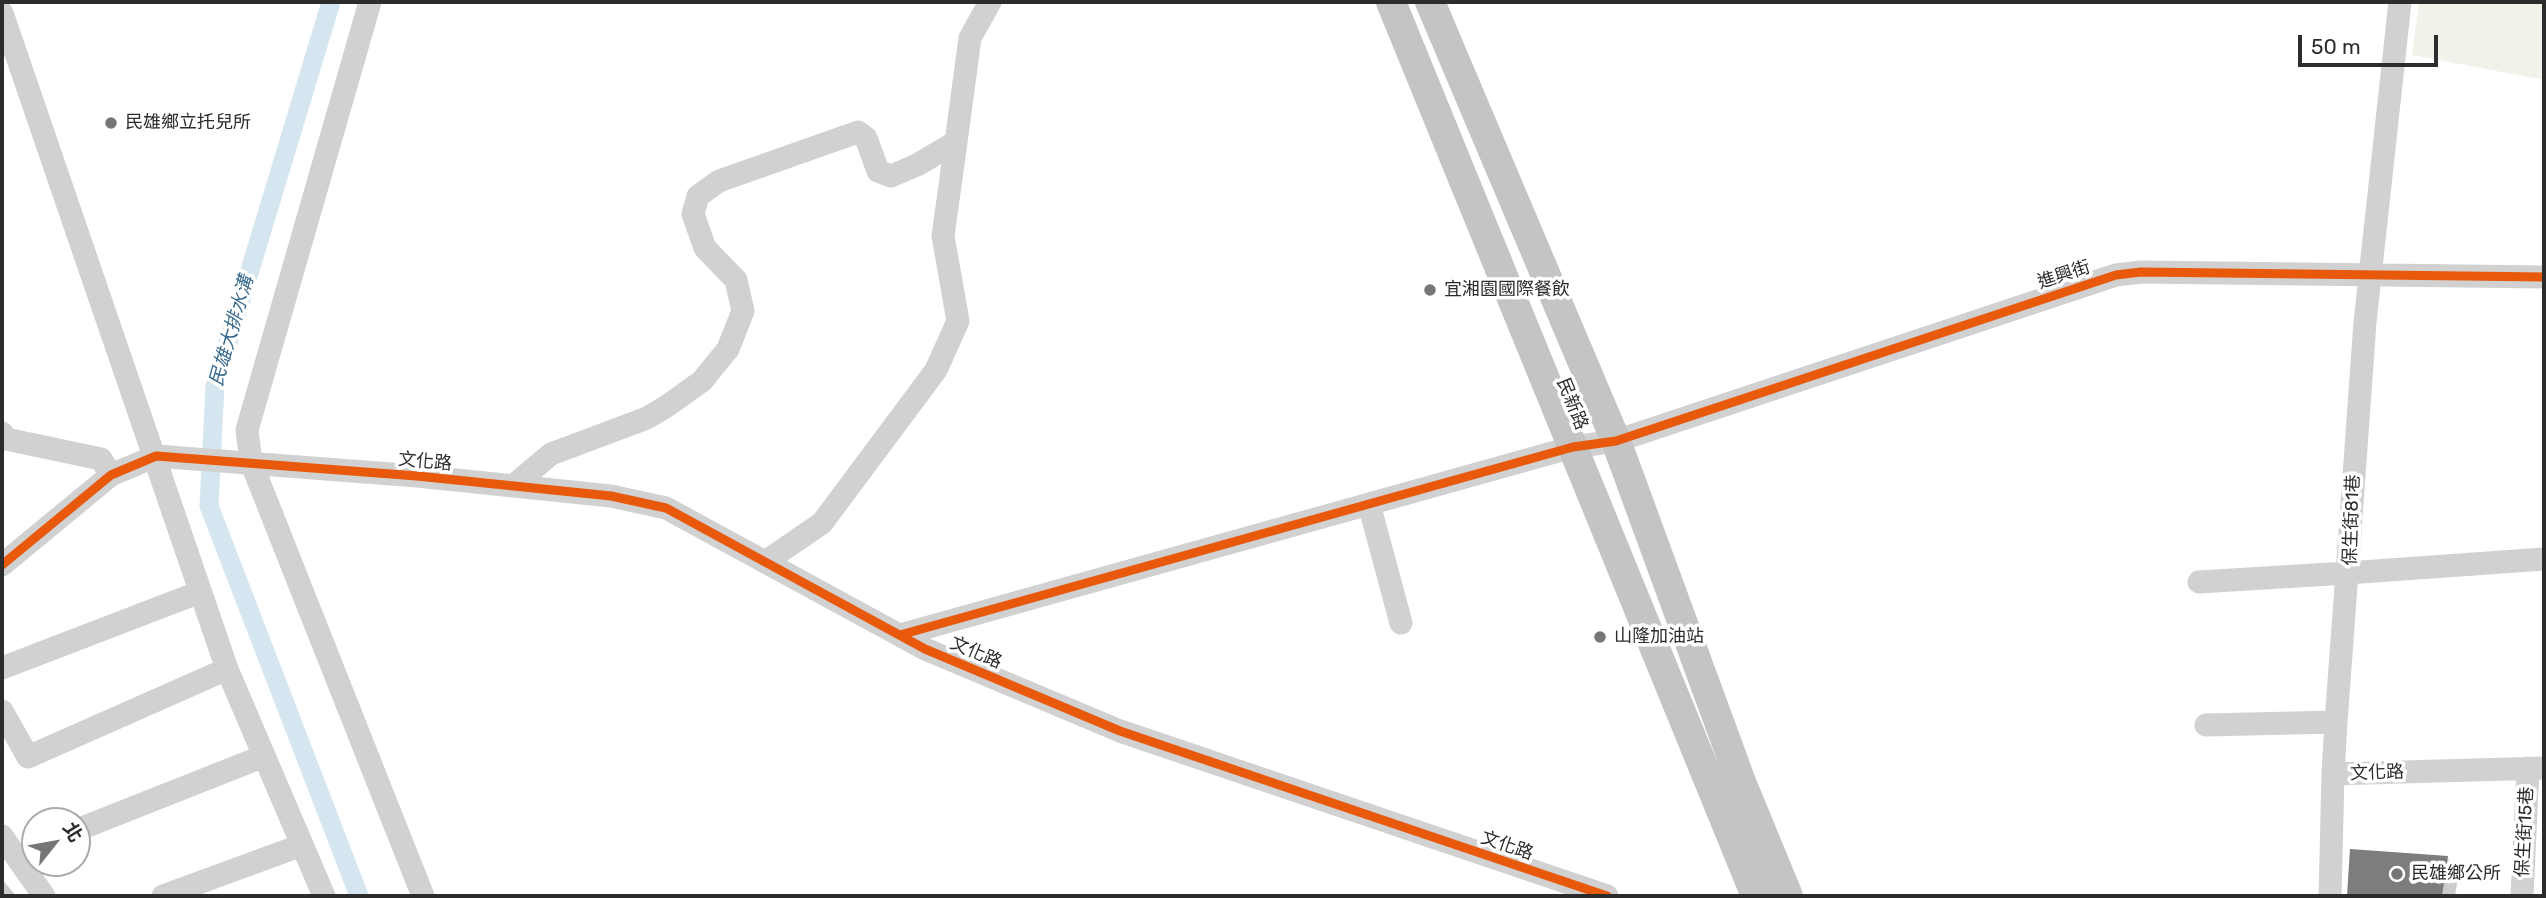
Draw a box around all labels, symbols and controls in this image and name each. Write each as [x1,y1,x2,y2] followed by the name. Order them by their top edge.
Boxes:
[2301,21,2441,65] scale bar
[2311,34,2361,59] text: 50 m
[125,112,251,134] place label: 民雄鄉立托兒所
[103,115,119,131] marker: 民雄鄉立托兒所
[2035,256,2093,294] street label: 進興街
[205,273,259,389] water label: 民雄大排水溝
[1444,279,1570,301] place label: 宜湘園國際餐飲
[1422,282,1438,298] marker: 宜湘園國際餐飲
[1552,375,1592,433] street label: 民新路
[397,449,453,475] street label: 文化路
[2340,474,2364,566] street label: 保生街81巷
[1614,626,1704,648] place label: 山隆加油站
[1592,629,1608,645] marker: 山隆加油站
[947,633,1005,673] street label: 文化路
[2350,761,2404,785] street label: 文化路
[2512,786,2538,878] street label: 保生街15巷
[21,807,91,877] north arrow
[58,818,87,846] text: 北
[1478,827,1536,865] street label: 文化路
[2411,863,2501,885] place label: 民雄鄉公所
[2389,866,2405,882] marker: 民雄鄉公所

